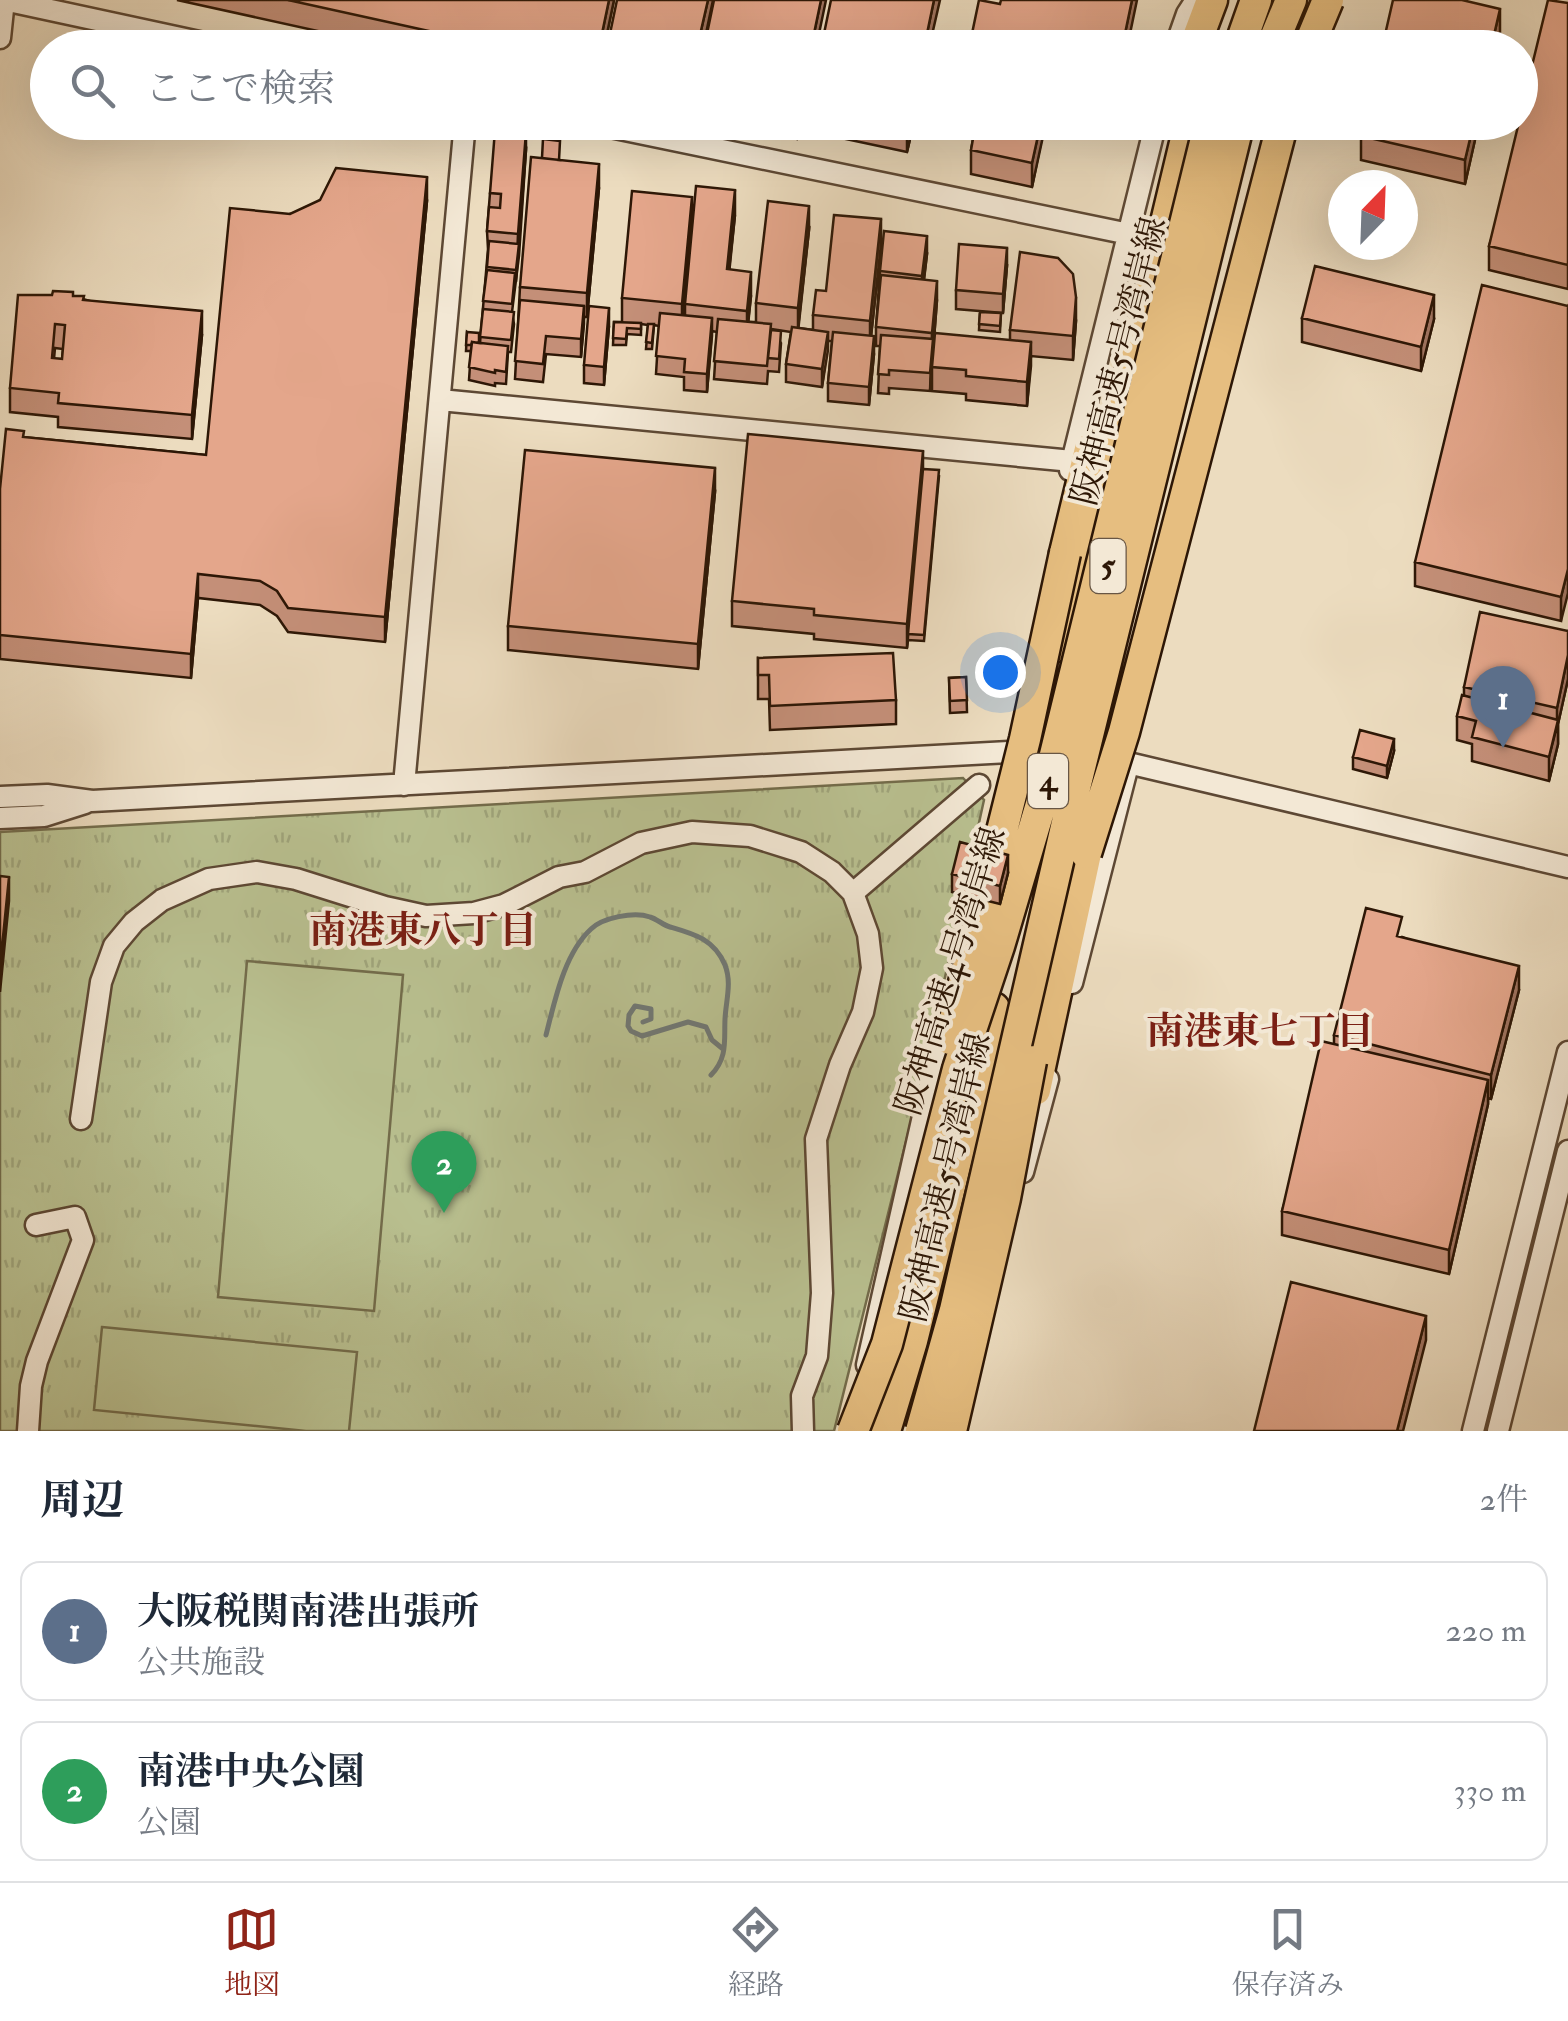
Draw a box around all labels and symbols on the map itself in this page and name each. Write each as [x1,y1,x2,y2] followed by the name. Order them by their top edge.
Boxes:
[1328,170,1418,260] north arrow
[1062,212,1176,510] street label: 阪神高速5号湾岸線
[1090,539,1126,593] road number: 5
[975,647,1026,698] your location
[1470,666,1536,748] pin: 1
[1028,754,1068,808] road number: 4
[886,822,1016,1120] street label: 阪神高速4号湾岸線
[309,907,537,955] district label: 南港東八丁目
[1146,1008,1374,1056] district label: 南港東七丁目
[891,1028,1001,1326] street label: 阪神高速5号湾岸線
[412,1130,476,1213] pin: 2

